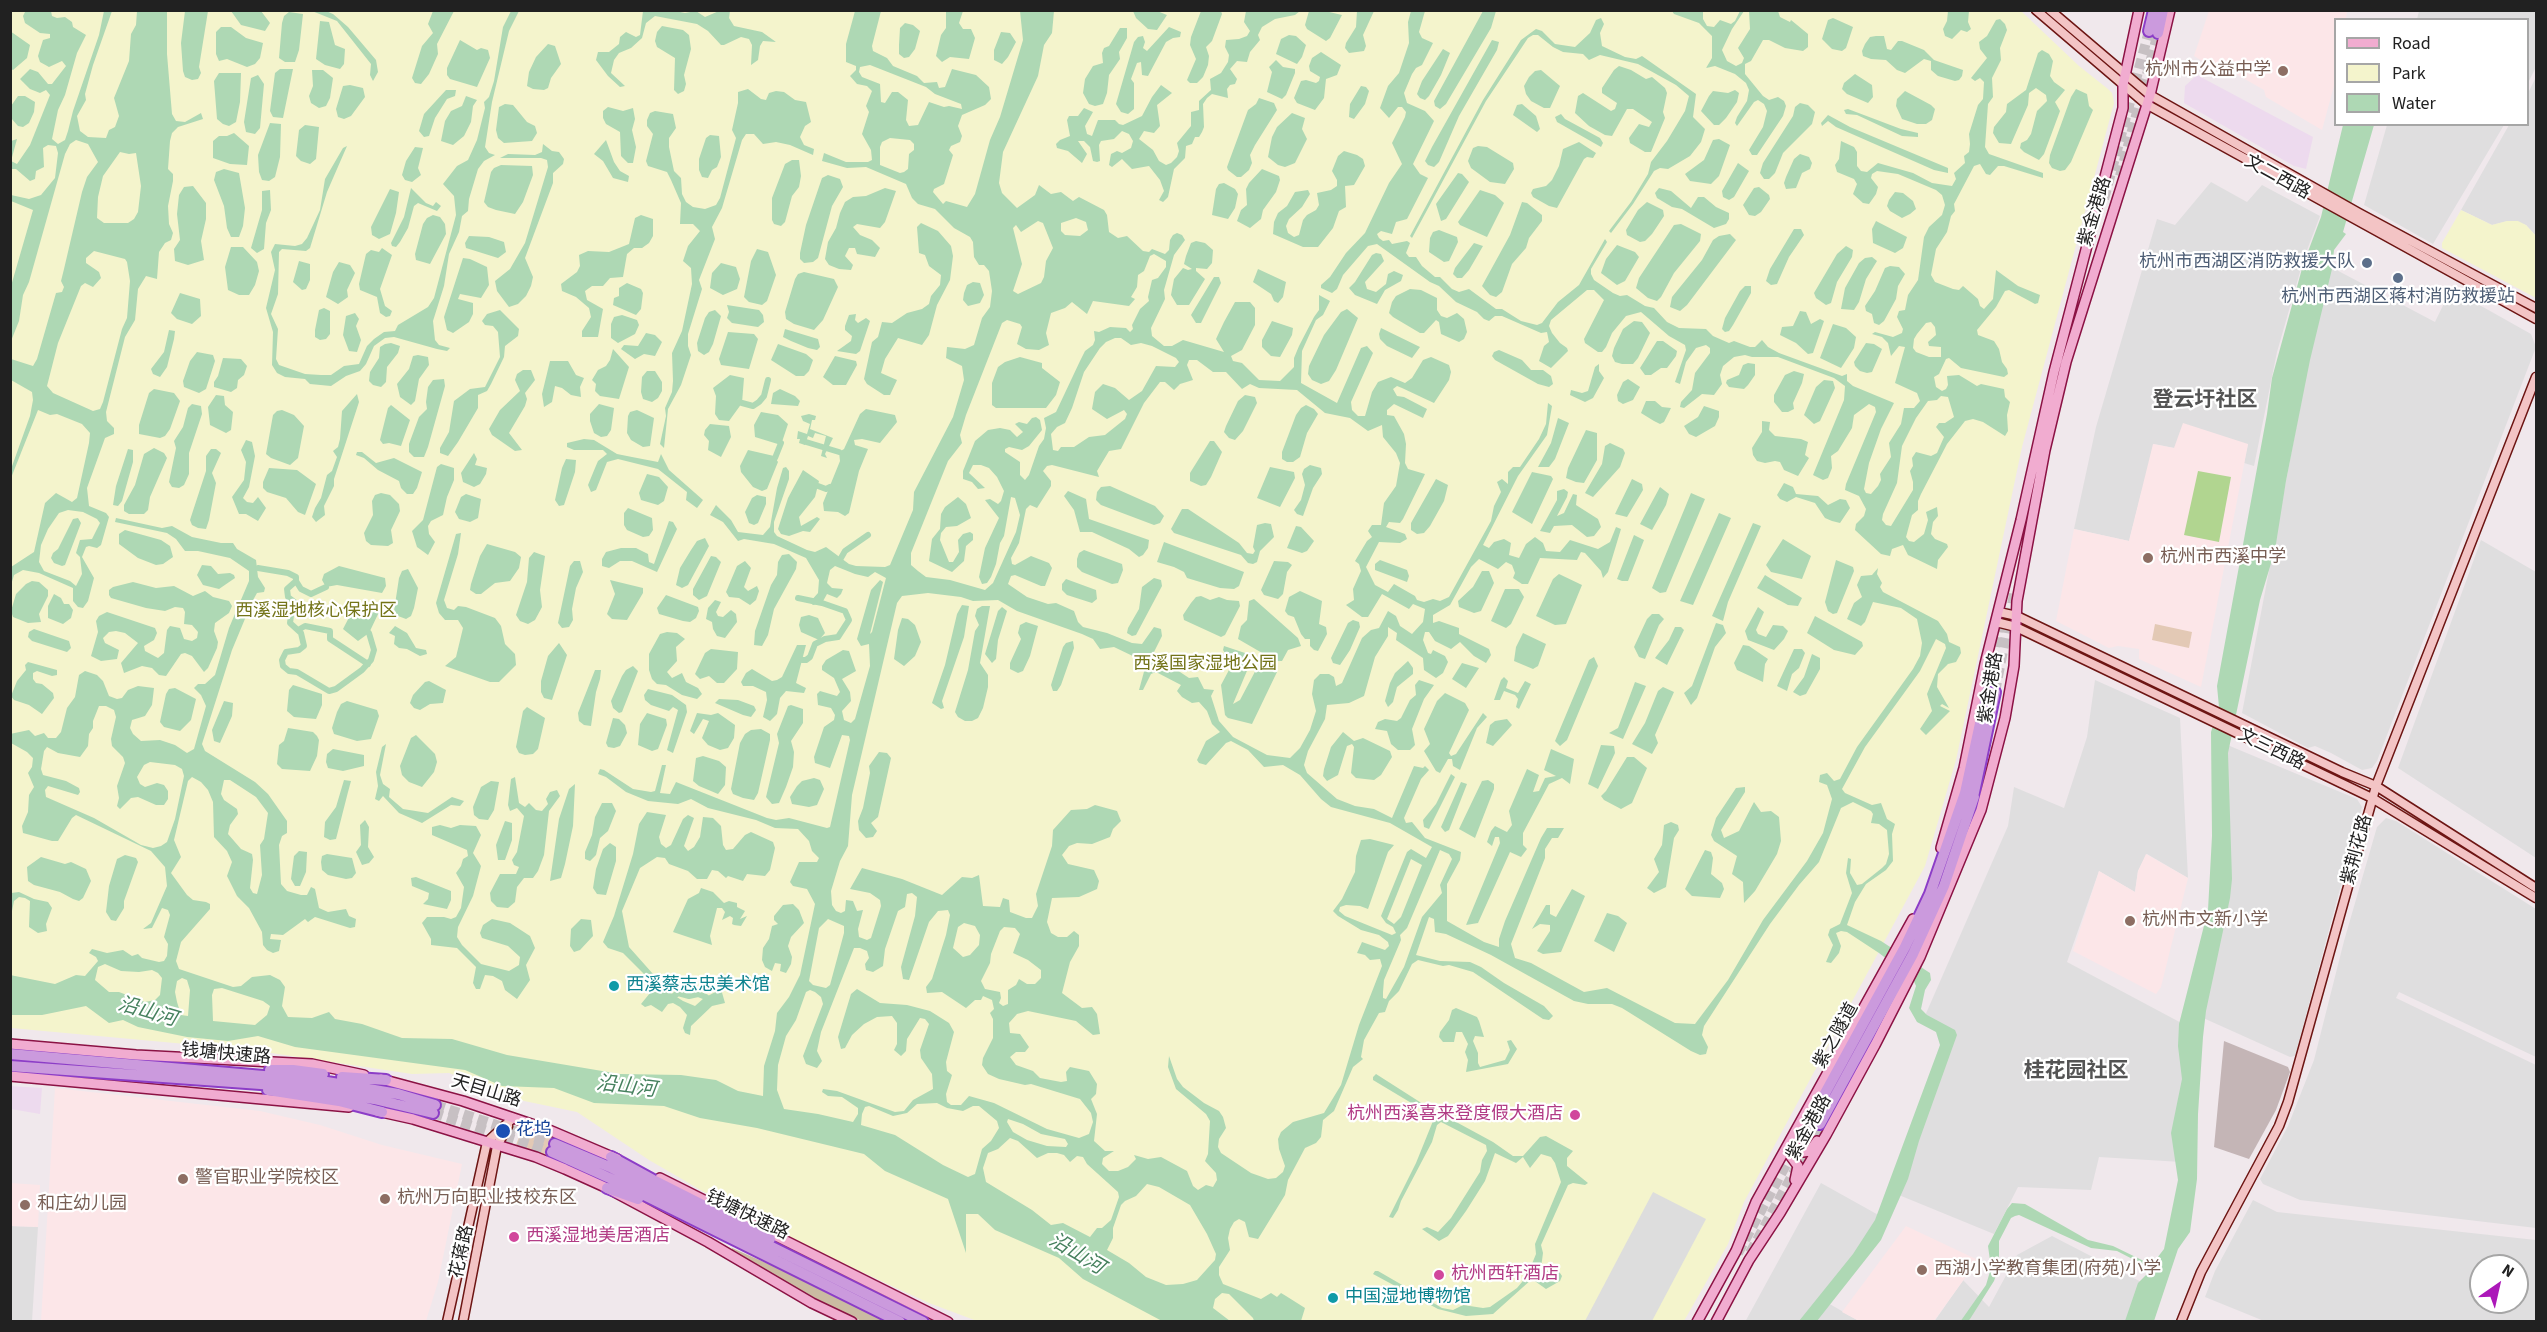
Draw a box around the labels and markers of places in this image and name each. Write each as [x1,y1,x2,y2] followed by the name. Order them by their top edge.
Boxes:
[2145,60,2271,82] place label: 杭州市公益中学
[2276,64,2290,78] marker: 杭州市公益中学
[2139,252,2355,274] place label: 杭州市西湖区消防救援大队
[2360,256,2374,270] marker: 杭州市西湖区消防救援大队
[2391,271,2405,285] marker: 杭州市西湖区蒋村消防救援站
[2281,287,2515,309] place label: 杭州市西湖区蒋村消防救援站
[2160,547,2286,569] place label: 杭州市西溪中学
[2141,551,2155,565] marker: 杭州市西溪中学
[2142,910,2268,932] place label: 杭州市文新小学
[2123,914,2137,928] marker: 杭州市文新小学
[626,975,770,997] place label: 西溪蔡志忠美术馆
[607,979,621,993] marker: 西溪蔡志忠美术馆
[1347,1104,1563,1126] place label: 杭州西溪喜来登度假大酒店
[1568,1108,1582,1122] marker: 杭州西溪喜来登度假大酒店
[516,1120,552,1142] place label: 花坞
[494,1122,512,1140] marker: 花坞
[195,1168,339,1190] place label: 警官职业学院校区
[176,1172,190,1186] marker: 警官职业学院校区
[397,1188,577,1210] place label: 杭州万向职业技校东区
[378,1192,392,1206] marker: 杭州万向职业技校东区
[37,1194,127,1216] place label: 和庄幼儿园
[18,1198,32,1212] marker: 和庄幼儿园
[526,1226,670,1248] place label: 西溪湿地美居酒店
[507,1230,521,1244] marker: 西溪湿地美居酒店
[1934,1259,2161,1281] place label: 西湖小学教育集团(府苑)小学
[1915,1263,1929,1277] marker: 西湖小学教育集团(府苑)小学
[1451,1264,1559,1286] place label: 杭州西轩酒店
[1432,1268,1446,1282] marker: 杭州西轩酒店
[1345,1287,1471,1309] place label: 中国湿地博物馆
[1326,1291,1340,1305] marker: 中国湿地博物馆

